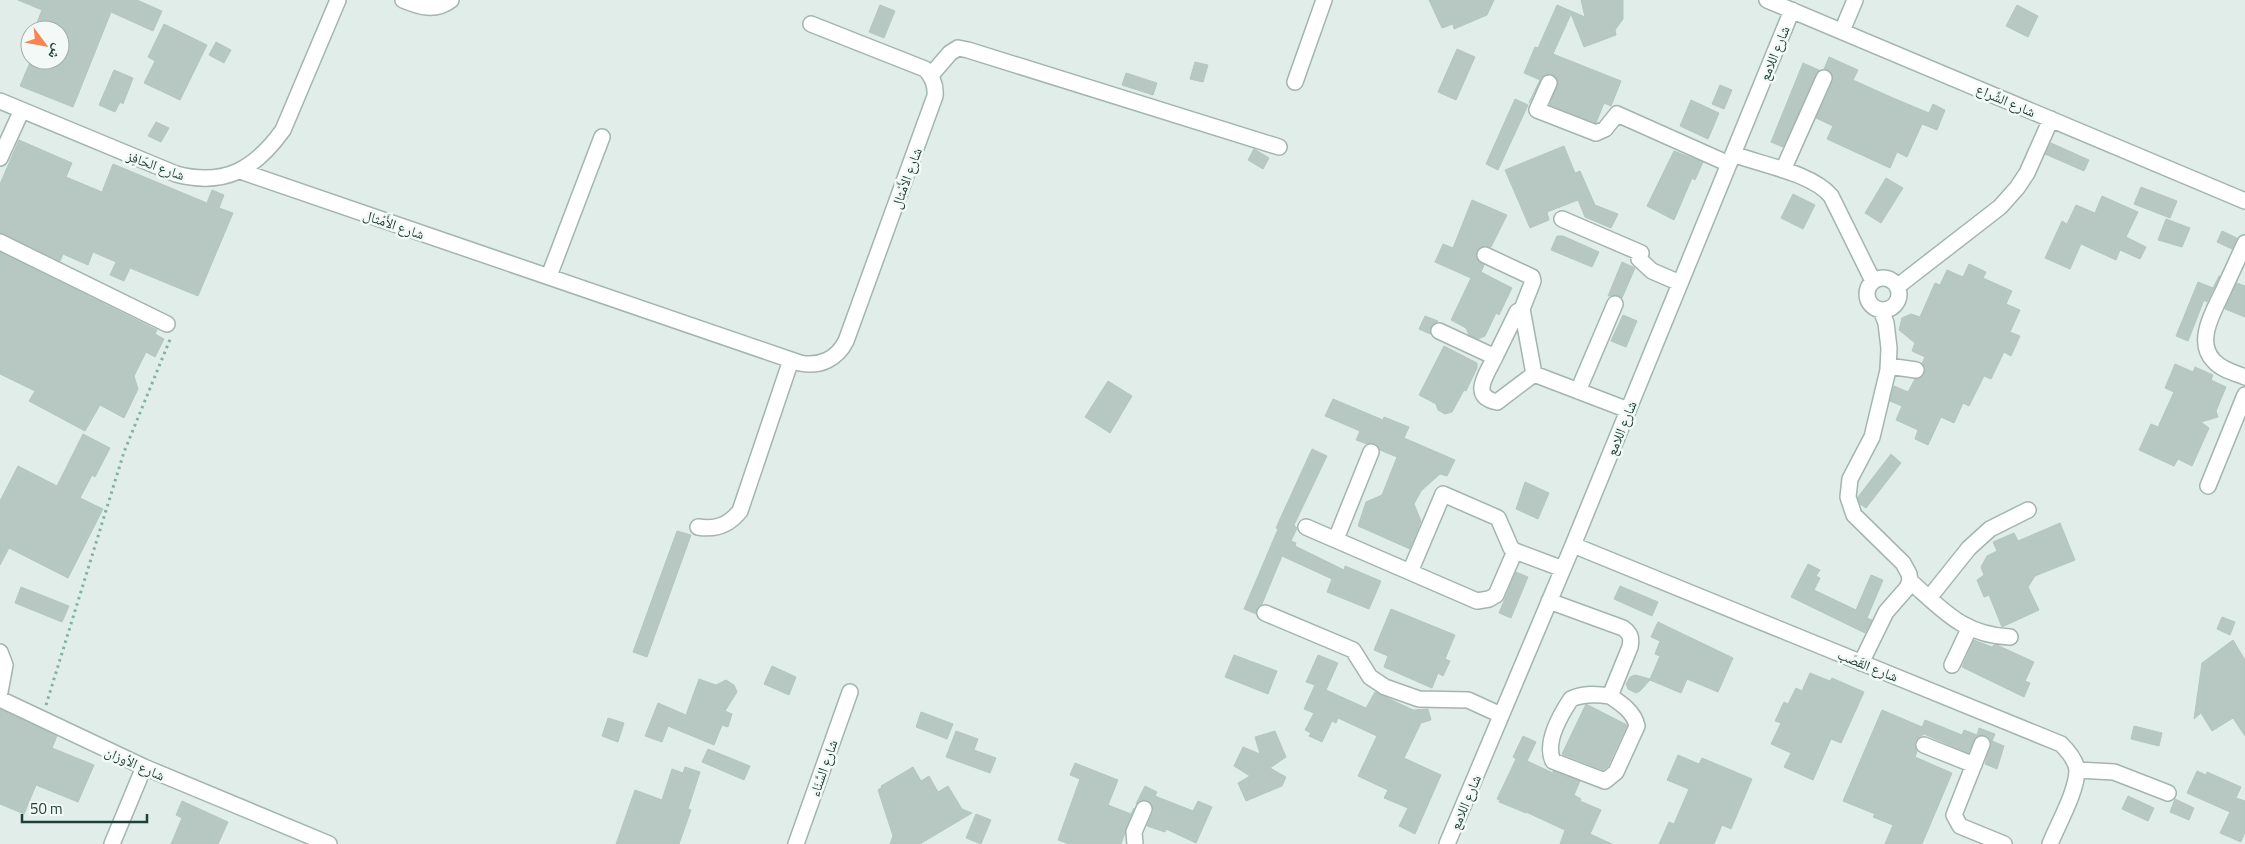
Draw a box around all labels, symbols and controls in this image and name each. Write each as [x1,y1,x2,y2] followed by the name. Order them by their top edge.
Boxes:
[20,20,70,70] north arrow
[1753,22,1795,84] street label: شارع اللامع
[44,40,69,64] text: ش
[1973,78,2039,122] street label: شارع الشِّراع
[123,144,188,185] street label: شارع الحَافِز
[885,145,927,211] street label: شارع الأَمْثال
[361,204,427,244] street label: شارع الأَمْثال
[1600,397,1642,459] street label: شارع اللامع
[1835,643,1901,687] street label: شارع القَصَب
[803,737,843,799] street label: شارع السَّنَاء
[102,740,168,786] street label: شارع الأوزان
[1444,771,1486,833] street label: شارع اللامع
[22,792,148,824] scale bar
[30,797,63,820] text: 50 m

